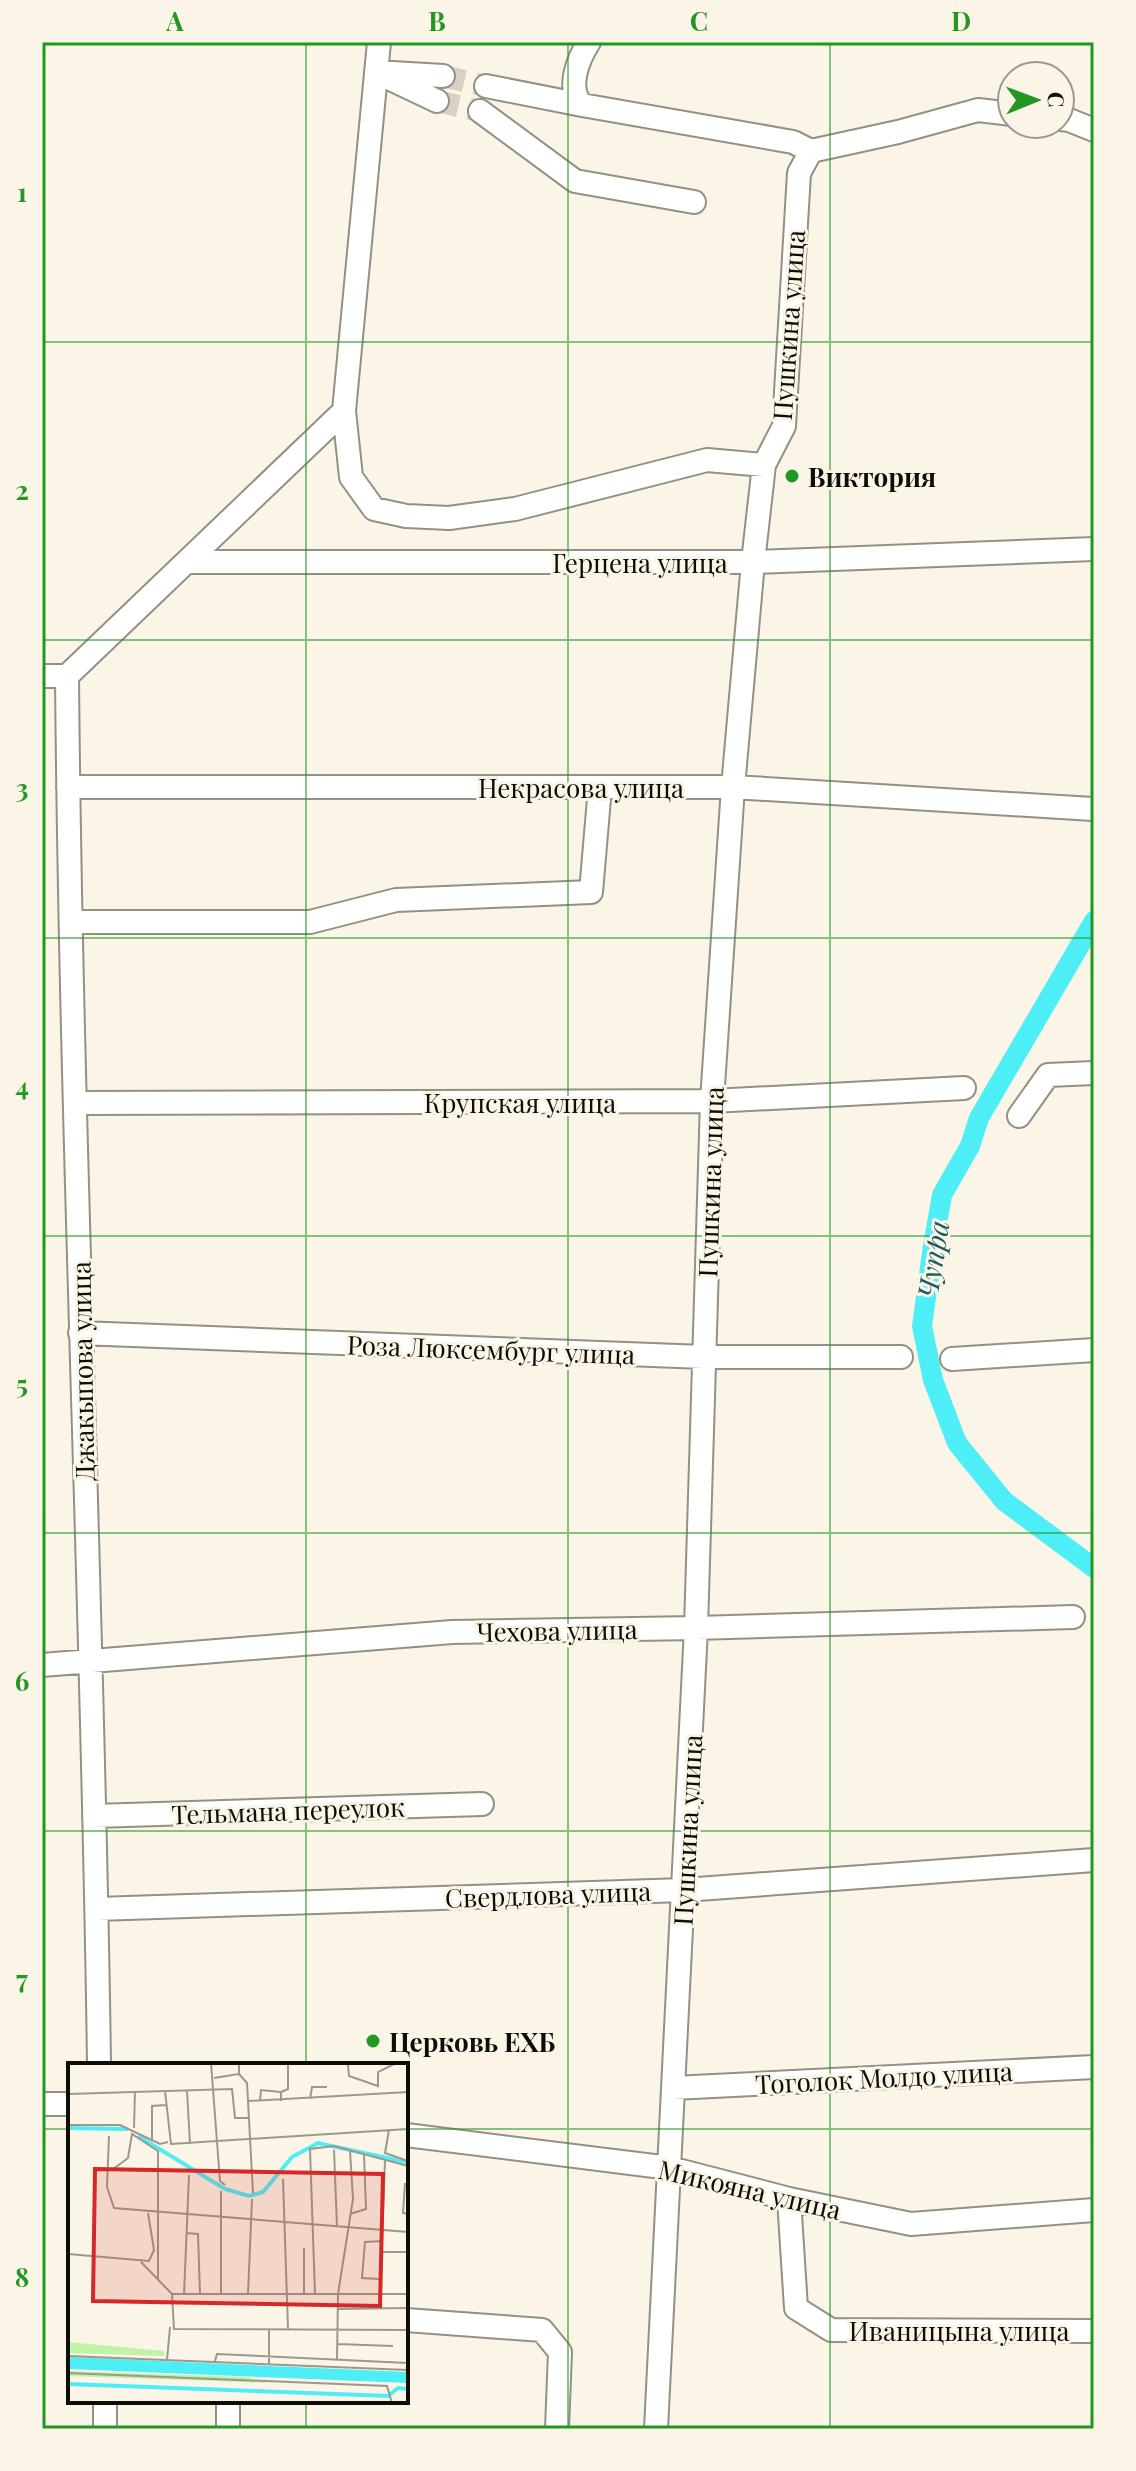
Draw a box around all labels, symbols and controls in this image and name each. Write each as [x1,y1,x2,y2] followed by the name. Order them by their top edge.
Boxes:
[165,3,184,38] text: A
[428,3,446,38] text: B
[690,3,708,38] text: C
[951,3,971,38] text: D
[996,60,1076,140] north arrow
[1042,92,1072,108] text: С
[17,174,27,209] text: 1
[764,228,812,422] street label: Пушкина улица
[808,459,936,494] place label: Виктория
[783,467,801,485] marker: Виктория
[15,472,29,507] text: 2
[552,545,728,580] street label: Герцена улица
[16,770,28,805] text: 3
[478,770,684,805] street label: Некрасова улица
[15,1068,29,1103] text: 4
[424,1085,616,1120] street label: Крупская улица
[689,1086,731,1278] street label: Пушкина улица
[908,1218,956,1300] water label: Чупра
[63,1261,101,1481] street label: Джакыпова улица
[346,1326,636,1372] street label: Роза Люксембург улица
[16,1366,28,1401] text: 5
[476,1611,638,1649] street label: Чехова улица
[15,1663,29,1698] text: 6
[665,1734,709,1926] street label: Пушкина улица
[171,1788,405,1832] street label: Тельмана переулок
[444,1873,652,1915] street label: Свердлова улица
[16,1961,28,1996] text: 7
[389,2024,556,2059] place label: Церковь ЕХБ
[364,2032,382,2050] marker: Церковь ЕХБ
[754,2053,1014,2101] street label: Тоголок Молдо улица
[68,2063,408,2403] inset map
[655,2151,845,2227] street label: Микояна улица
[15,2259,29,2294] text: 8
[849,2313,1069,2348] street label: Иваницына улица

